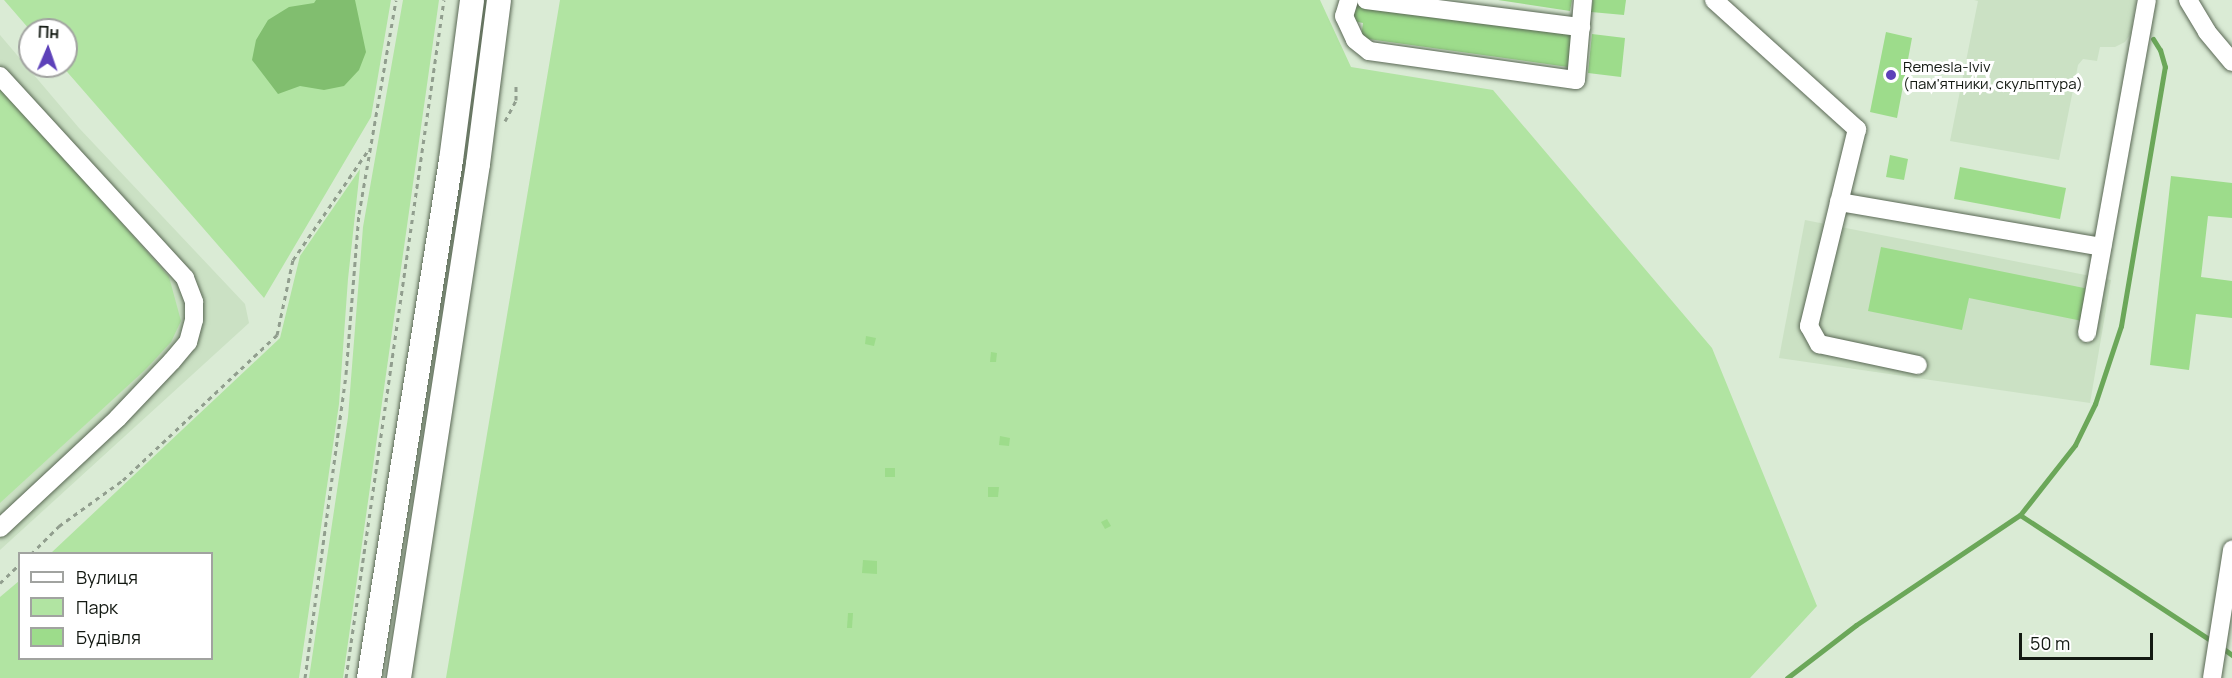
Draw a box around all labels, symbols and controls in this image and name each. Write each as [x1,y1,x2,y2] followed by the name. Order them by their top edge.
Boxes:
[18,18,78,78] north arrow
[37,21,60,43] text: Пн
[1903,57,2083,92] place label: Remesla-lviv (пам'ятники, скульптура)
[1884,68,1898,82] marker: Remesla-lviv (пам'ятники, скульптура)
[18,552,213,660] legend
[76,565,138,589] text: Вулиця
[76,595,118,619] text: Парк
[2022,621,2156,659] scale bar
[76,625,141,649] text: Будівля
[2030,631,2070,655] text: 50 m

